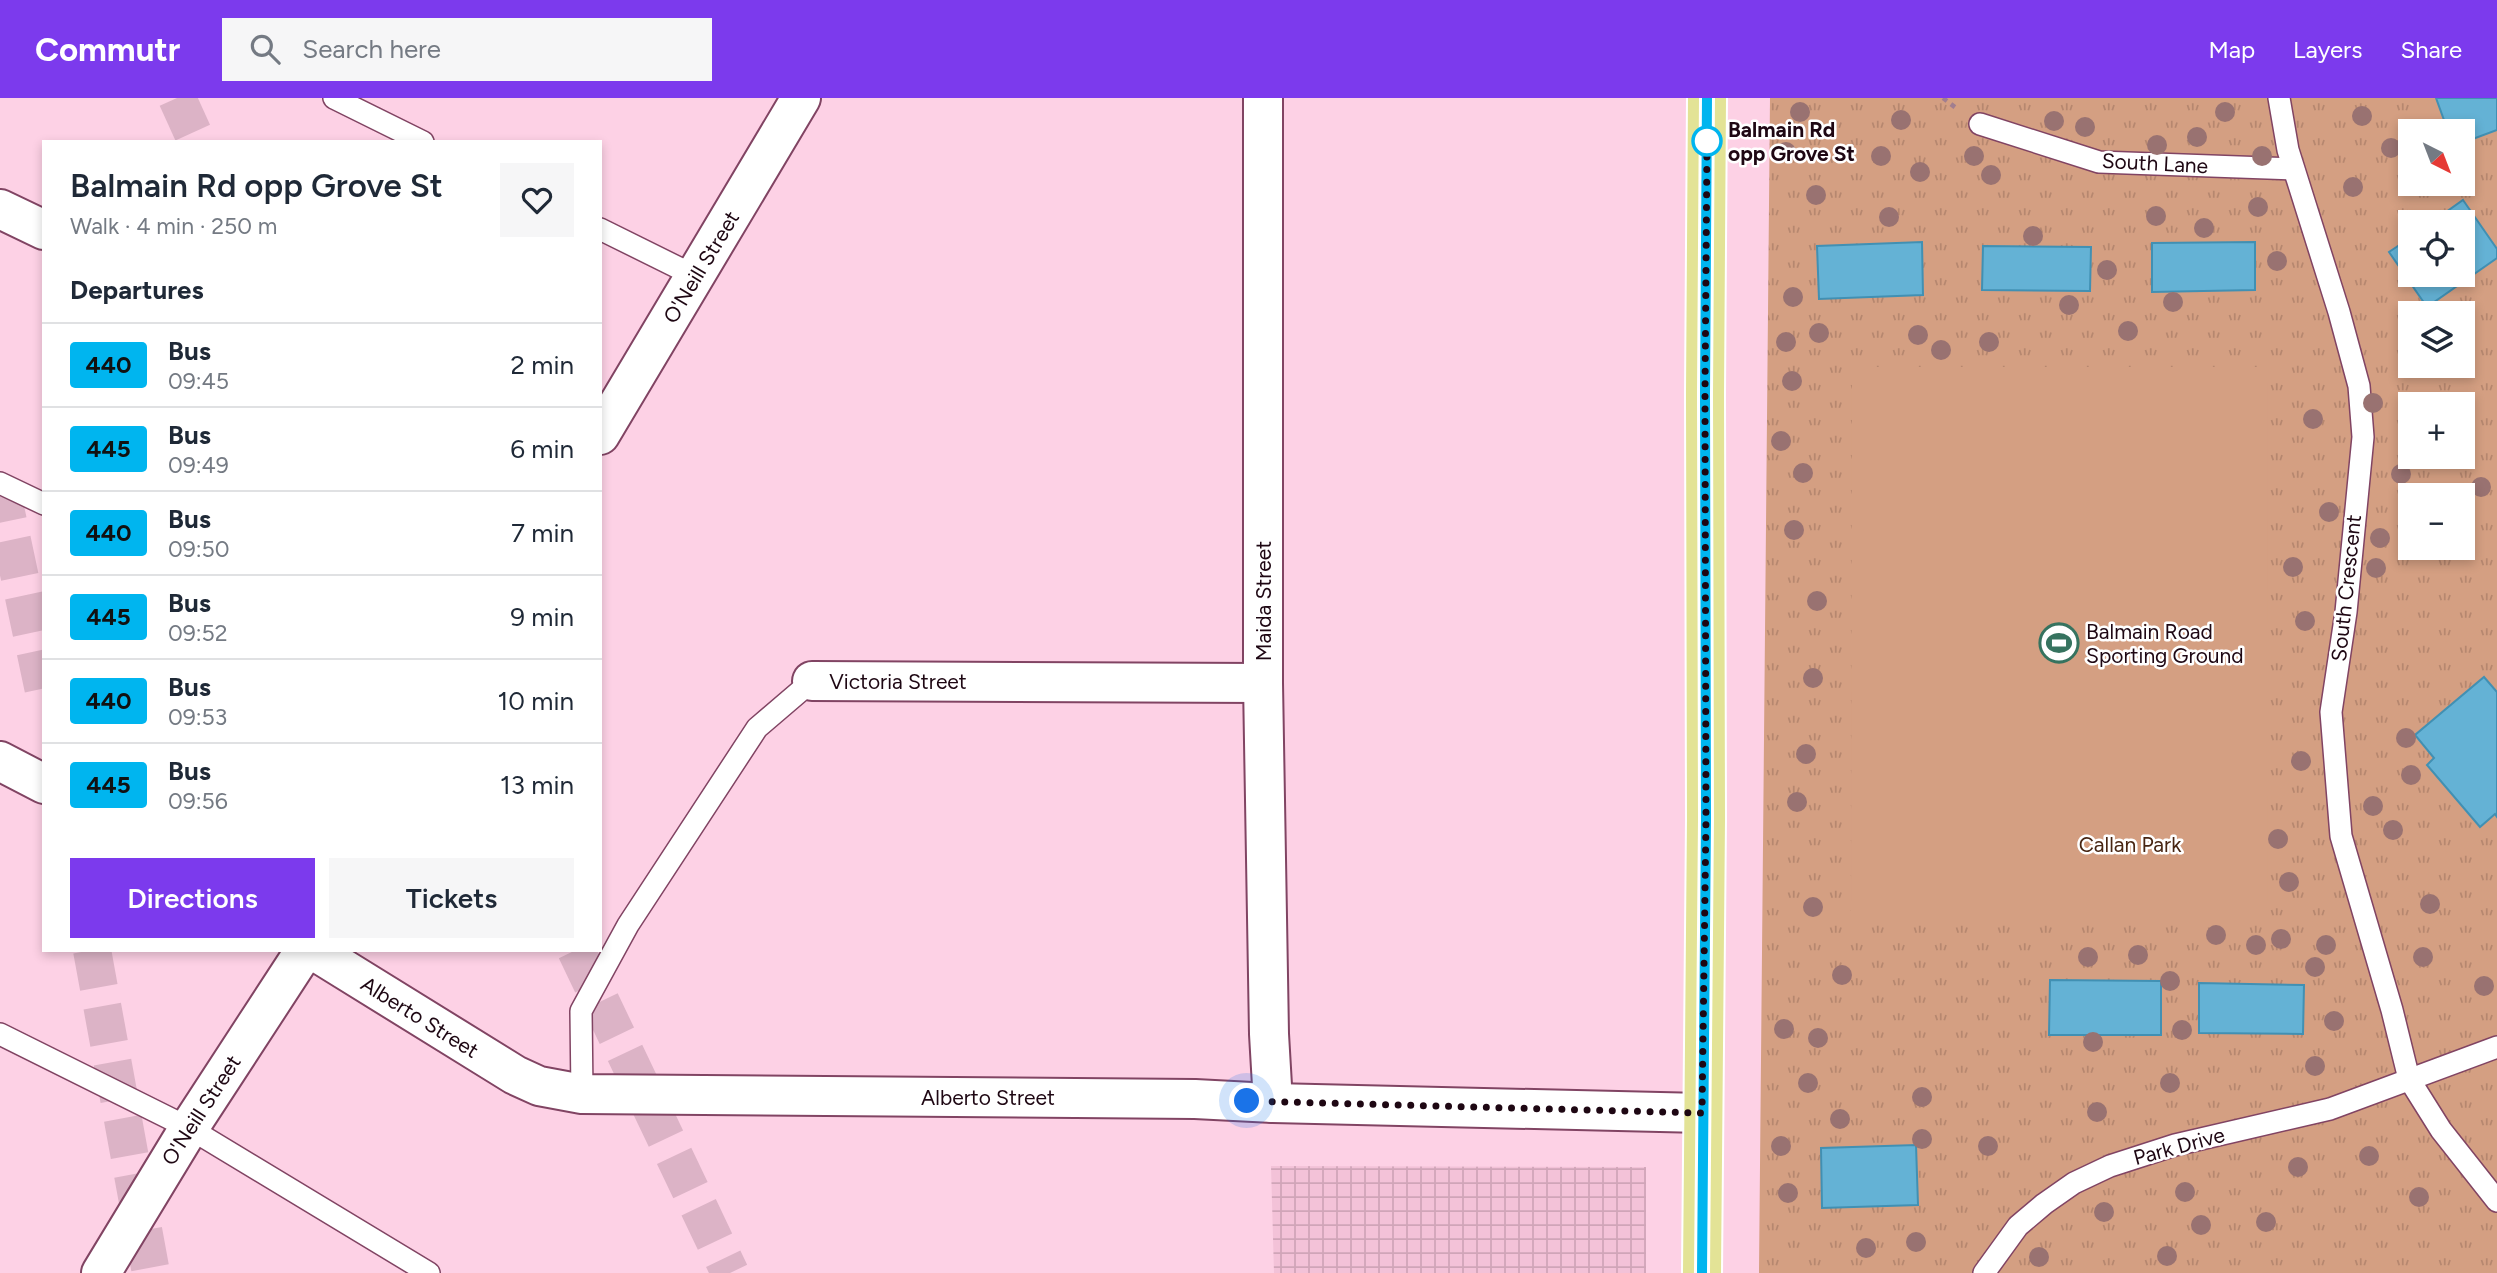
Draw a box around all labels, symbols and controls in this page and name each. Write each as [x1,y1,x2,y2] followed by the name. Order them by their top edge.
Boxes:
[222,18,712,81] search box
[35,30,180,69] text: Commutr
[246,30,284,68] icon: search
[302,33,441,65] text: Search here
[2208,35,2255,64] text: Map
[2293,35,2362,64] text: Layers
[2400,35,2462,64] text: Share
[1728,117,1855,166] place label: Balmain Rd opp Grove St
[2398,119,2474,196] north arrow
[2398,119,2475,560] map controls
[1692,126,1722,156] marker: Balmain Rd opp Grove St
[2101,148,2209,178] street label: South Lane
[500,163,574,237] button: heart
[70,166,443,205] text: Balmain Rd opp Grove St
[658,206,744,328] street label: O'Neill Street
[2398,210,2475,287] button: locate
[70,212,277,240] text: Walk · 4 min · 250 m
[70,274,204,306] text: Departures
[2398,301,2475,378] button: layers
[168,335,211,367] text: Bus
[510,349,574,381] text: 2 min
[86,350,131,379] text: 440
[168,367,229,395] text: 09:45
[2398,392,2475,469] button: +
[168,419,211,451] text: Bus
[510,433,574,465] text: 6 min
[86,434,131,463] text: 445
[168,451,229,479] text: 09:49
[2398,483,2475,560] button: −
[168,503,211,535] text: Bus
[2326,513,2366,663] street label: South Crescent
[511,517,574,549] text: 7 min
[86,518,131,547] text: 440
[168,535,230,563] text: 09:50
[1251,541,1276,661] street label: Maida Street
[168,587,211,619] text: Bus
[510,601,574,633] text: 9 min
[86,602,131,631] text: 445
[168,619,228,647] text: 09:52
[2086,619,2244,668] place label: Balmain Road Sporting Ground
[2038,622,2080,664] sports icon: Balmain Road Sporting Ground
[829,669,967,694] street label: Victoria Street
[168,671,211,703] text: Bus
[498,685,574,717] text: 10 min
[86,686,131,715] text: 440
[168,703,227,731] text: 09:53
[168,755,211,787] text: Bus
[500,769,574,801] text: 13 min
[86,770,131,799] text: 445
[168,787,228,815] text: 09:56
[2079,832,2182,857] park label: Callan Park
[70,858,315,938] button: Directions
[329,858,574,938] button: Tickets
[357,971,483,1063] street label: Alberto Street
[156,1050,246,1170] street label: O'Neill Street
[1229,1083,1264,1118] your location
[921,1085,1055,1110] street label: Alberto Street
[2131,1122,2227,1170] street label: Park Drive

